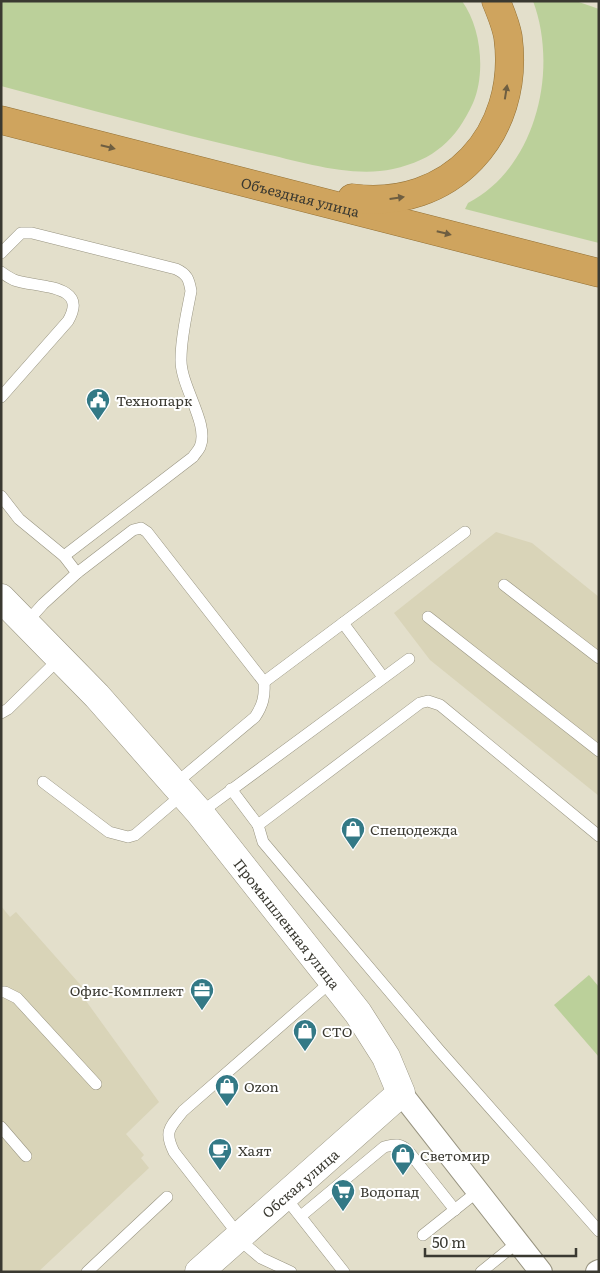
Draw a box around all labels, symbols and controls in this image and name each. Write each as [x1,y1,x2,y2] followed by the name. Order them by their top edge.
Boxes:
[502,84,510,100] one-way arrow
[101,144,116,152] one-way arrow
[239,172,362,221] street label: Объездная улица
[389,193,405,201] one-way arrow
[437,229,452,237] one-way arrow
[85,387,111,421] public building icon: Технопарк
[116,390,193,410] place label: Технопарк
[340,816,366,850] shop icon: Спецодежда
[370,819,458,839] place label: Спецодежда
[230,854,345,993] street label: Промышленная улица
[189,977,215,1011] office icon: Офис-Комплект
[70,980,184,1000] place label: Офис-Комплект
[292,1018,318,1052] shop icon: СТО
[322,1021,352,1041] place label: СТО
[214,1073,240,1107] shop icon: Ozon
[244,1076,279,1096] place label: Ozon
[207,1137,233,1171] cafe icon: Хаят
[238,1140,272,1160] place label: Хаят
[390,1142,416,1176] shop icon: Светомир
[257,1144,343,1222] street label: Обская улица
[420,1145,490,1165] place label: Светомир
[330,1178,356,1212] supermarket icon: Водопад
[360,1181,420,1201] place label: Водопад
[425,1226,576,1258] scale bar
[432,1230,466,1253] text: 50 m

